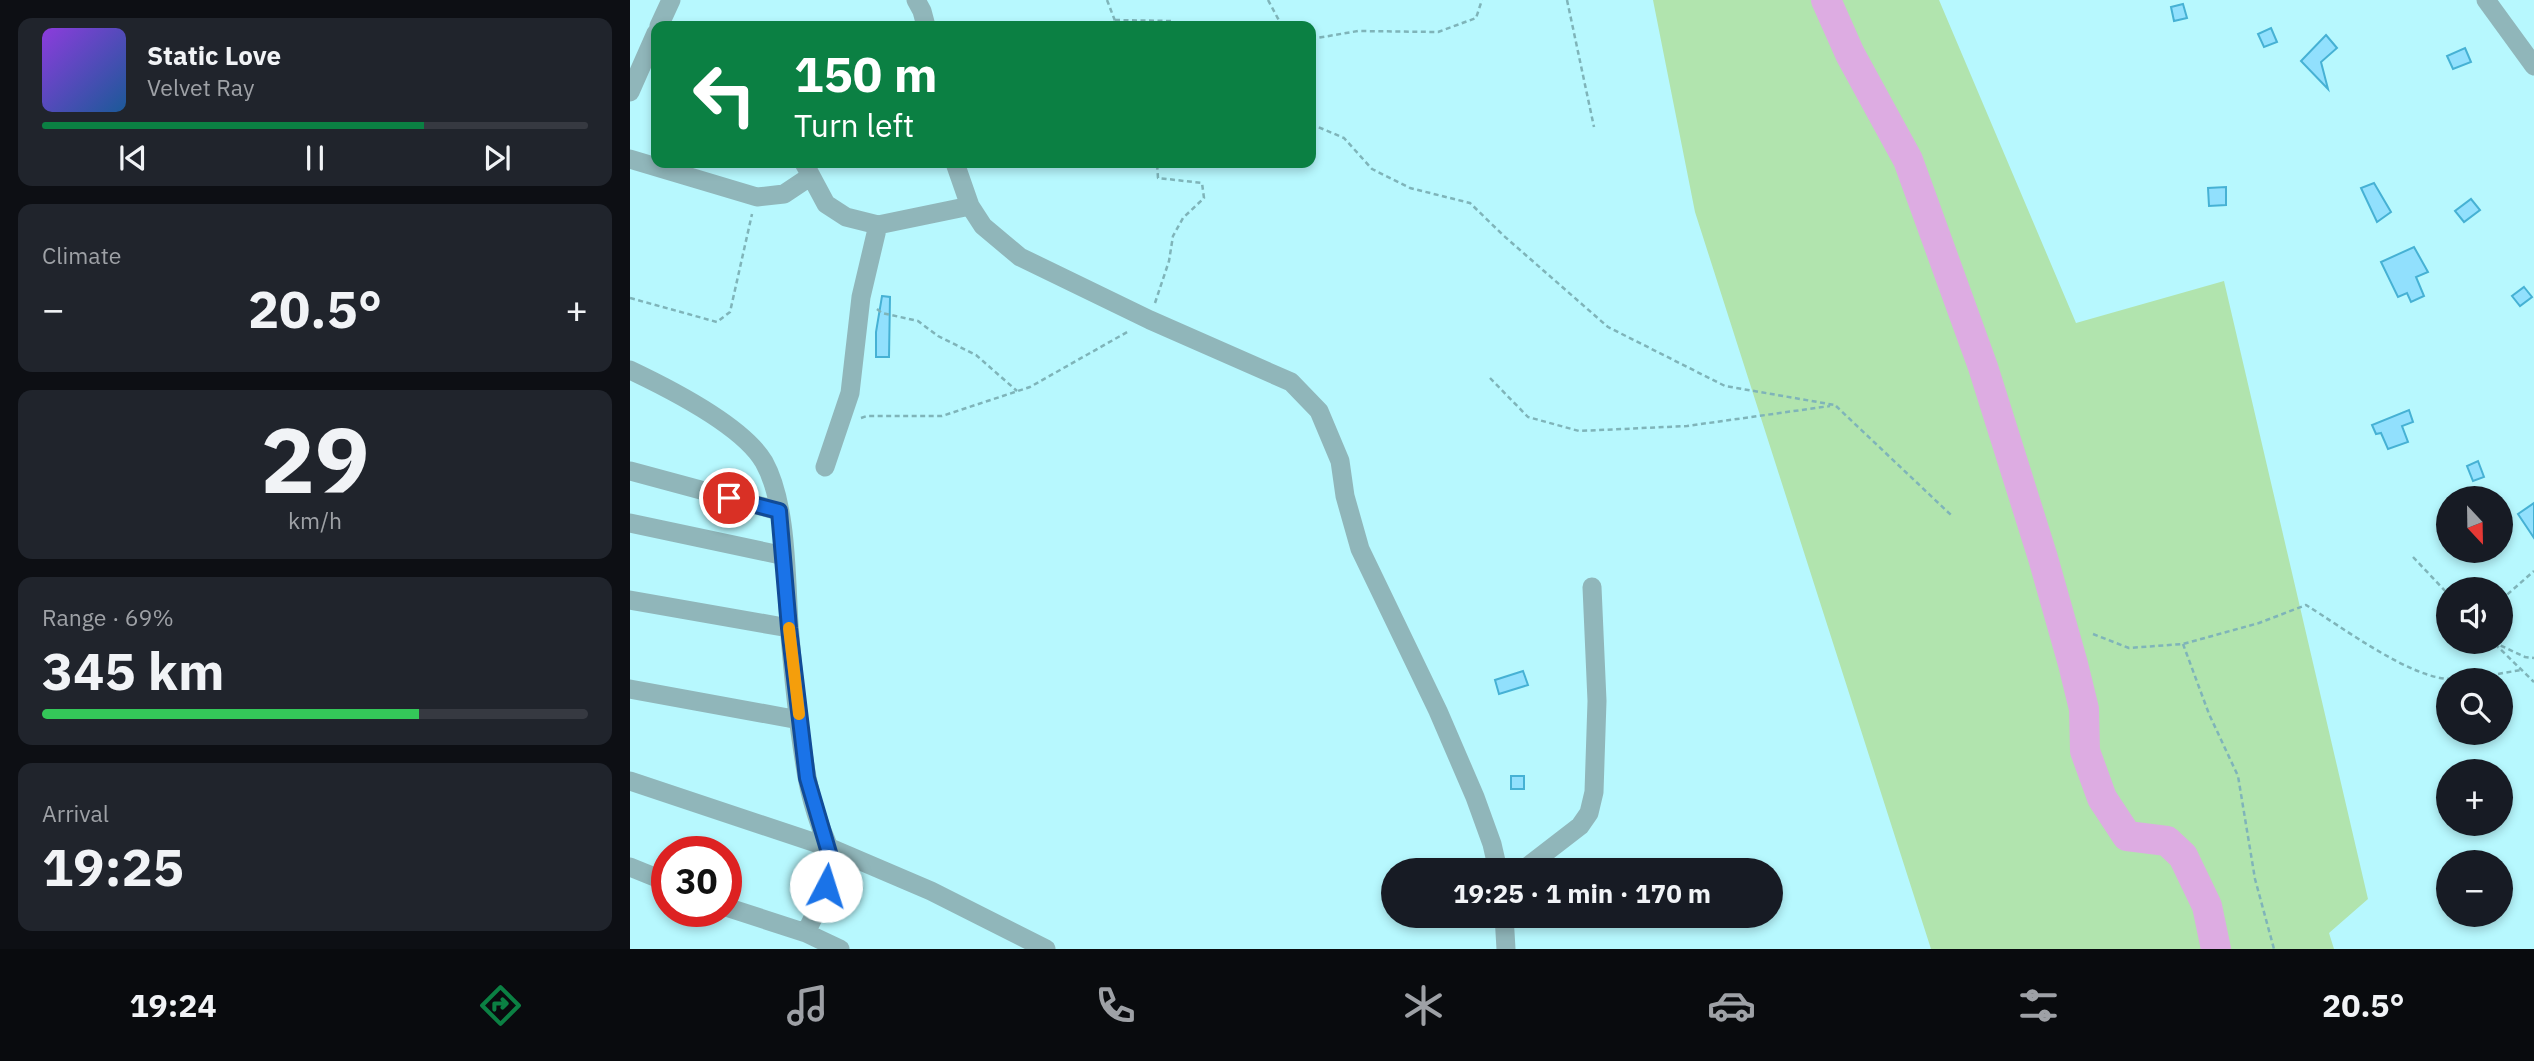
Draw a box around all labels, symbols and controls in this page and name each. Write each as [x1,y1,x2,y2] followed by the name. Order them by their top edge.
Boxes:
[147,38,281,72] text: Static Love
[794,42,938,105] text: 150 m
[679,49,770,140] icon: left
[147,72,254,102] text: Velvet Ray
[794,104,914,146] text: Turn left
[114,139,152,177] icon: previous
[296,139,334,177] icon: pause
[478,139,516,177] icon: next
[42,240,121,270] text: Climate
[248,275,382,342] text: 20.5°
[42,284,65,333] text: −
[565,284,588,333] text: +
[260,400,370,518] text: 29
[699,468,759,528] pin
[710,479,748,517] icon: arrive
[2436,486,2513,564] north arrow
[2436,486,2513,927] map controls
[288,505,342,535] text: km/h
[2436,577,2513,654] button: sound
[42,602,174,632] text: Range · 69%
[42,637,224,704] text: 345 km
[2436,668,2513,745] button: search
[2436,759,2513,836] button: +
[42,798,109,828] text: Arrival
[42,833,184,900] text: 19:25
[651,836,742,927] speed limit sign: 30
[789,849,863,923] position arrow
[2436,850,2513,927] button: −
[1453,876,1711,910] text: 19:25 · 1 min · 170 m
[476,981,525,1030] icon: directions
[783,981,832,1030] icon: music
[1091,981,1140,1030] icon: phone
[1399,981,1448,1030] icon: climate
[1707,981,1756,1030] icon: car
[2014,981,2063,1030] icon: filters
[129,984,217,1026] text: 19:24
[2322,984,2405,1026] text: 20.5°

